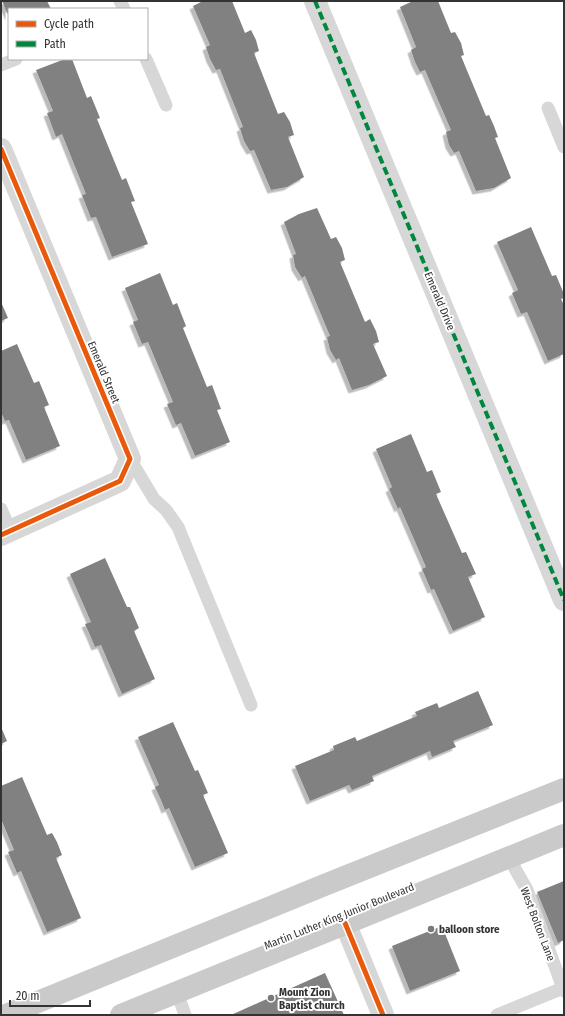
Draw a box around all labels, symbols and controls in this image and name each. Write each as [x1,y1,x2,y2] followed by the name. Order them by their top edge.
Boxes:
[8,8,148,60] legend
[44,17,94,31] text: Cycle path
[44,37,66,51] text: Path
[421,270,458,332] street label: Emerald Drive
[85,339,123,406] street label: Emerald Street
[262,880,416,953] street label: Martin Luther King Junior Boulevard
[517,885,558,963] street label: West Bolton Lane
[439,923,500,936] place label: balloon store
[426,924,436,934] marker: balloon store
[10,982,90,1008] scale bar
[279,986,345,1012] place label: Mount Zion Baptist church
[16,989,40,1003] text: 20 m
[266,993,276,1003] marker: Mount Zion Baptist church

